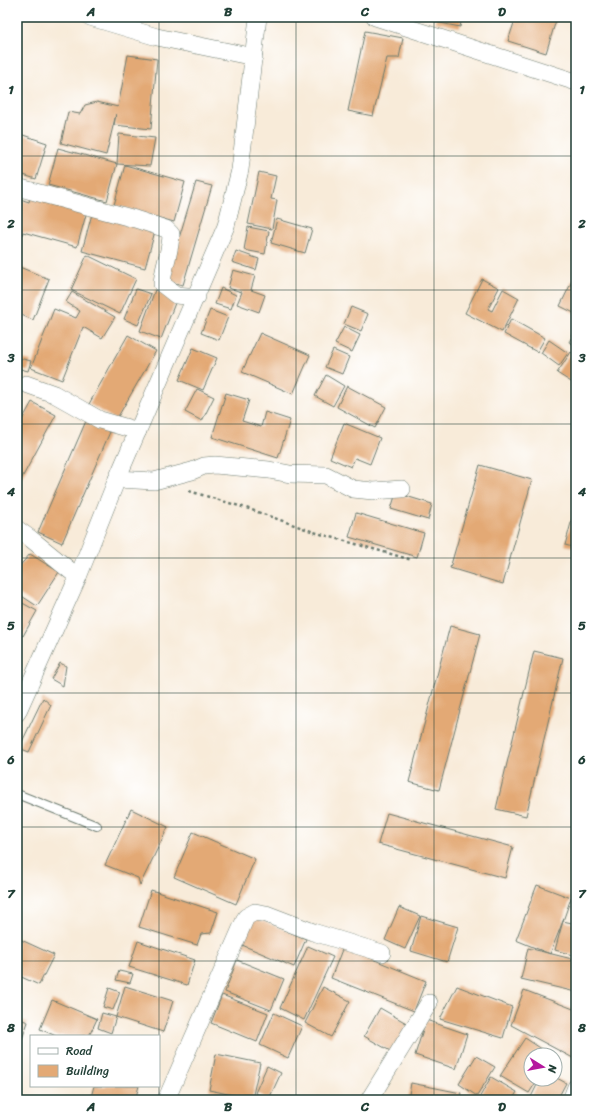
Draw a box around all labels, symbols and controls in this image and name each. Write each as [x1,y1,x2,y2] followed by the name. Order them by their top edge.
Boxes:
[86,0,95,23] text: A
[224,0,233,23] text: B
[360,0,370,23] text: C
[498,0,506,23] text: D
[8,78,14,101] text: 1
[579,78,585,101] text: 1
[6,212,15,235] text: 2
[577,212,586,235] text: 2
[6,346,15,369] text: 3
[577,346,586,369] text: 3
[6,480,16,503] text: 4
[577,480,587,503] text: 4
[7,614,15,637] text: 5
[578,614,586,637] text: 5
[6,748,15,771] text: 6
[577,748,586,771] text: 6
[7,882,16,905] text: 7
[578,882,587,905] text: 7
[6,1016,15,1039] text: 8
[577,1016,586,1039] text: 8
[30,1035,160,1087] legend
[66,1040,93,1062] text: Road
[523,1047,563,1087] north arrow
[66,1060,109,1082] text: Building
[542,1062,563,1075] text: N
[86,1095,95,1117] text: A
[224,1095,233,1117] text: B
[360,1095,370,1117] text: C
[498,1095,506,1117] text: D

